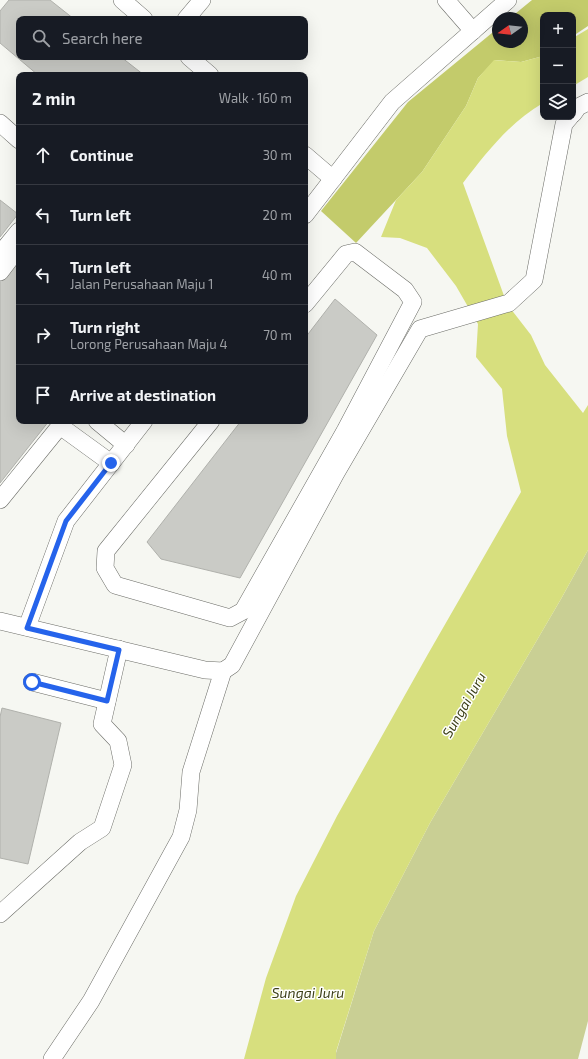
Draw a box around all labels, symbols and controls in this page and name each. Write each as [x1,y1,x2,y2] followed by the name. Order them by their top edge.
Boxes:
[492,12,528,48] north arrow
[540,12,576,120] map controls
[540,12,576,48] button: +
[16,16,308,60] search box
[30,27,52,49] icon: search
[62,29,143,47] text: Search here
[540,48,576,84] button: −
[540,84,576,120] button: layers
[32,88,75,108] text: 2 min
[219,90,292,106] text: Walk · 160 m
[32,144,54,166] icon: ahead
[70,146,133,164] text: Continue
[263,147,292,163] text: 30 m
[32,204,54,226] icon: left
[70,206,131,224] text: Turn left
[263,207,292,223] text: 20 m
[70,258,131,276] text: Turn left
[32,264,54,286] icon: left
[262,267,292,283] text: 40 m
[70,276,214,292] text: Jalan Perusahaan Maju 1
[70,318,140,336] text: Turn right
[32,324,54,346] icon: right
[263,327,292,343] text: 70 m
[70,336,227,352] text: Lorong Perusahaan Maju 4
[32,384,54,406] icon: arrive
[70,386,216,404] text: Arrive at destination
[102,454,120,472] route end
[438,669,489,740] water label: Sungai Juru
[23,673,41,691] route start
[272,984,344,1001] water label: Sungai Juru

